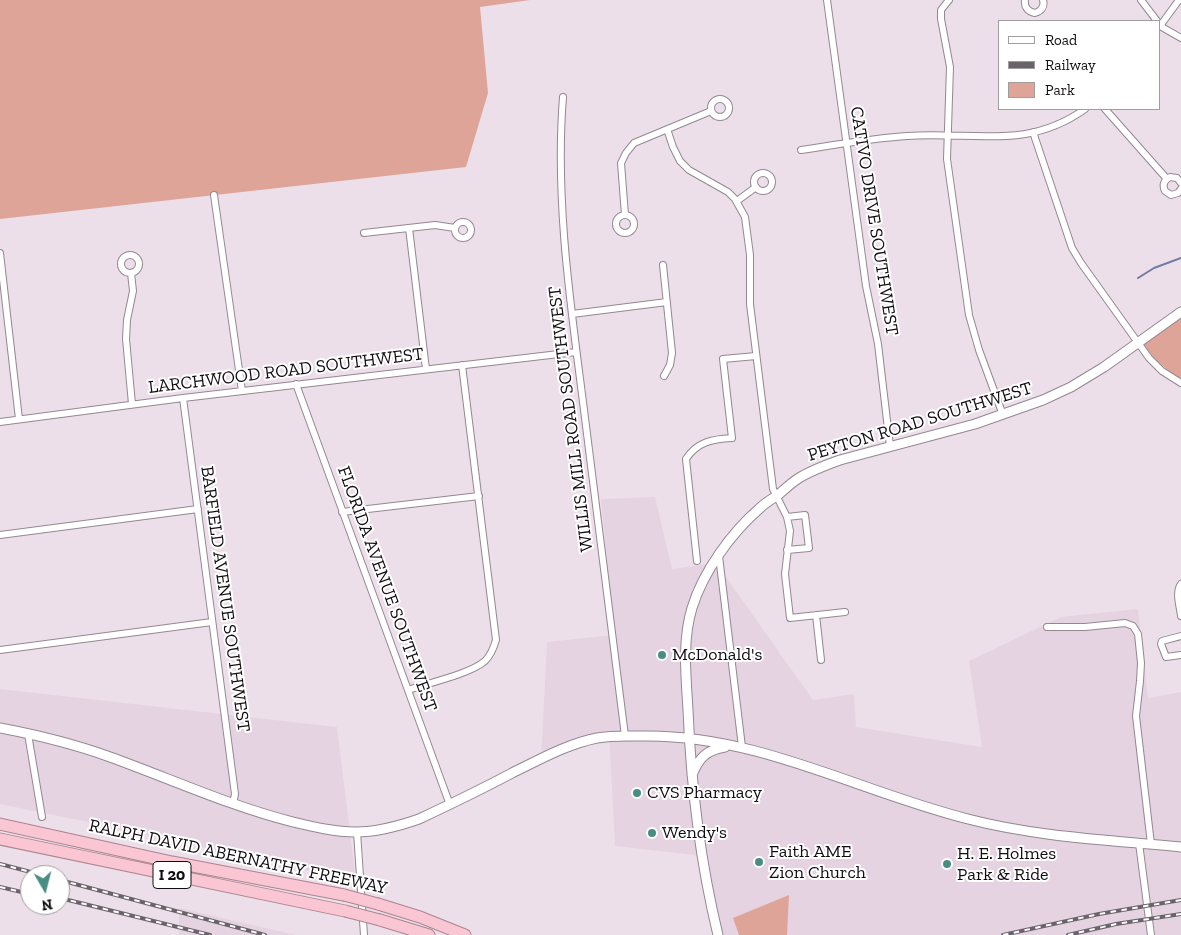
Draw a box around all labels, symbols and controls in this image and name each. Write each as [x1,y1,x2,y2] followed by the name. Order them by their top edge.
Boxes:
[998,20,1161,110] legend
[1045,31,1077,49] text: Road
[1045,56,1096,74] text: Railway
[1045,81,1075,99] text: Park
[845,105,903,337] street label: CATIVO DRIVE SOUTHWEST
[544,285,598,553] street label: WILLIS MILL ROAD SOUTHWEST
[147,343,425,399] street label: LARCHWOOD ROAD SOUTHWEST
[805,378,1035,466] street label: PEYTON ROAD SOUTHWEST
[332,463,442,715] street label: FLORIDA AVENUE SOUTHWEST
[196,465,254,733] street label: BARFIELD AVENUE SOUTHWEST
[672,644,762,666] place label: McDonald's
[656,649,668,661] marker: McDonald's
[647,782,762,804] place label: CVS Pharmacy
[631,787,643,799] marker: CVS Pharmacy
[87,815,389,899] street label: RALPH DAVID ABERNATHY FREEWAY
[662,822,727,844] place label: Wendy's
[646,827,658,839] marker: Wendy's
[769,841,866,884] place label: Faith AME Zion Church
[957,843,1056,886] place label: H. E. Holmes Park & Ride
[753,856,765,868] marker: Faith AME Zion Church
[941,858,953,870] marker: H. E. Holmes Park & Ride
[153,862,191,888] road number: I 20
[20,865,70,915] north arrow
[41,895,53,914] text: N

